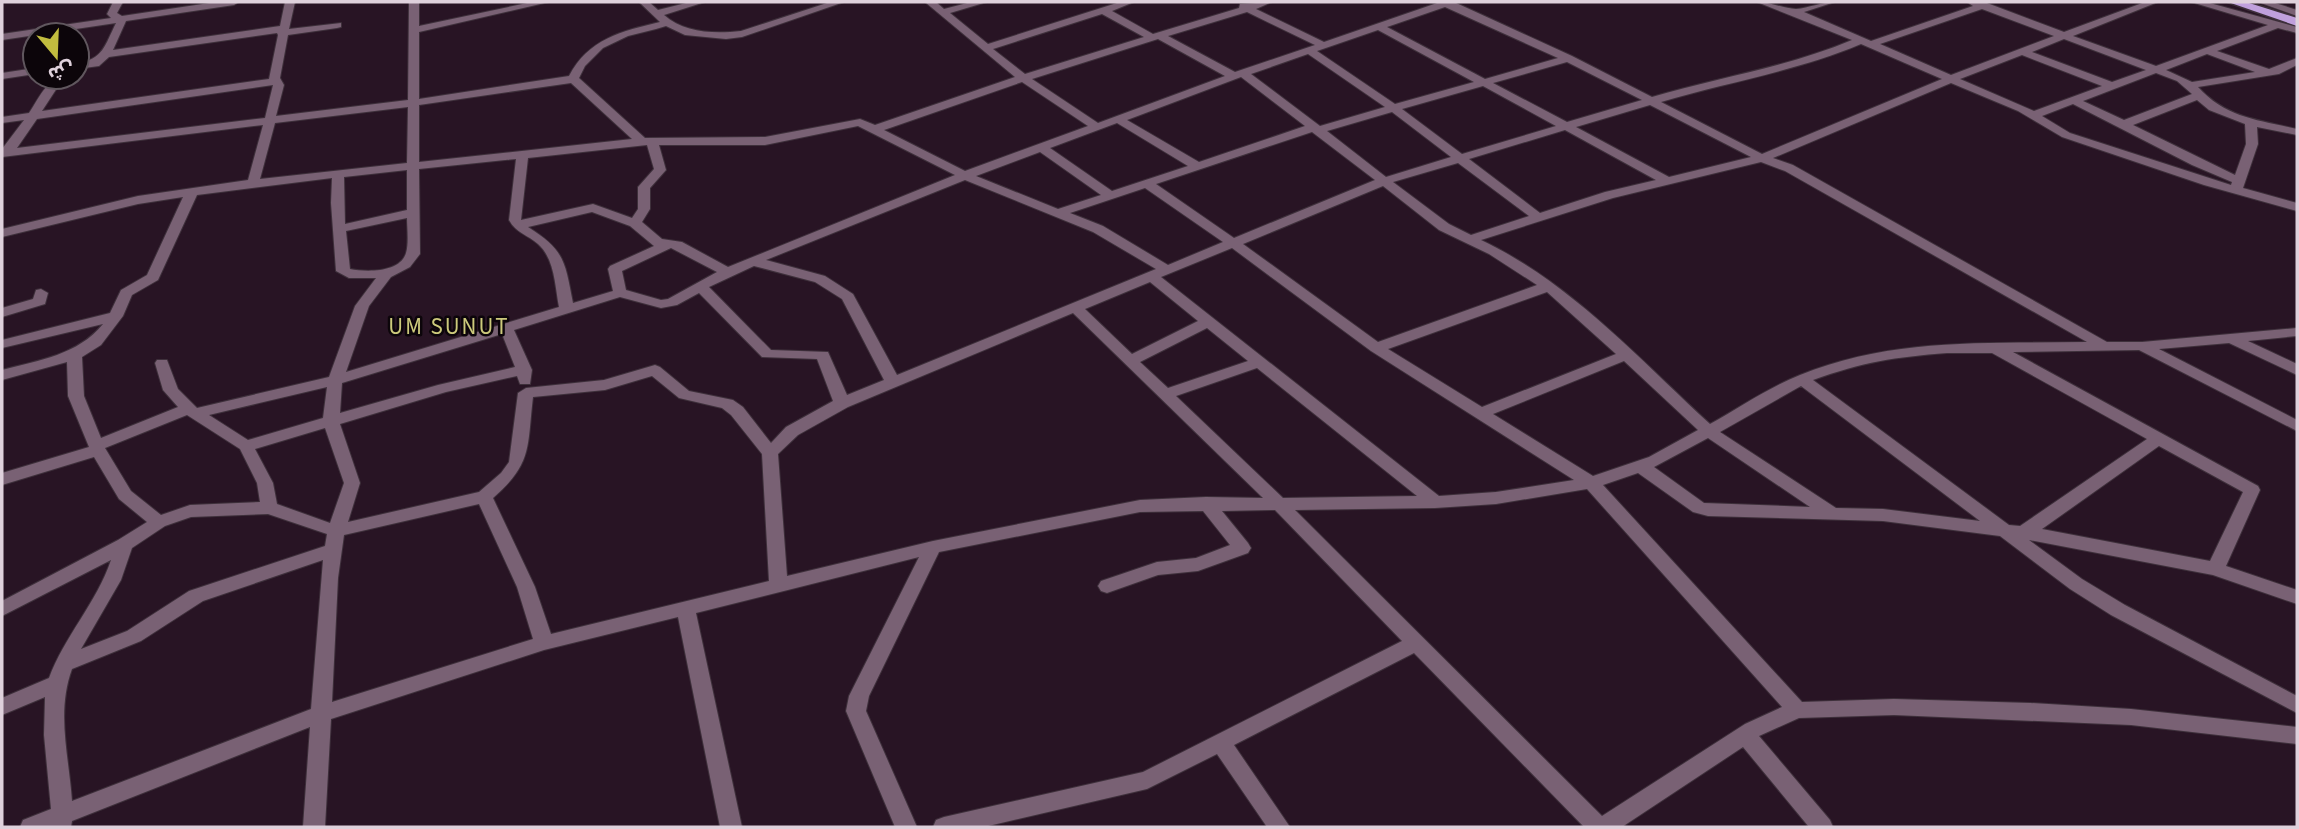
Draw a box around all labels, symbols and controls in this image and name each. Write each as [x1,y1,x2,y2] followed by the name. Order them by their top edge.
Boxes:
[21,21,91,91] north arrow
[44,54,78,88] text: ش
[388,310,510,343] district label: UM SUNUT

